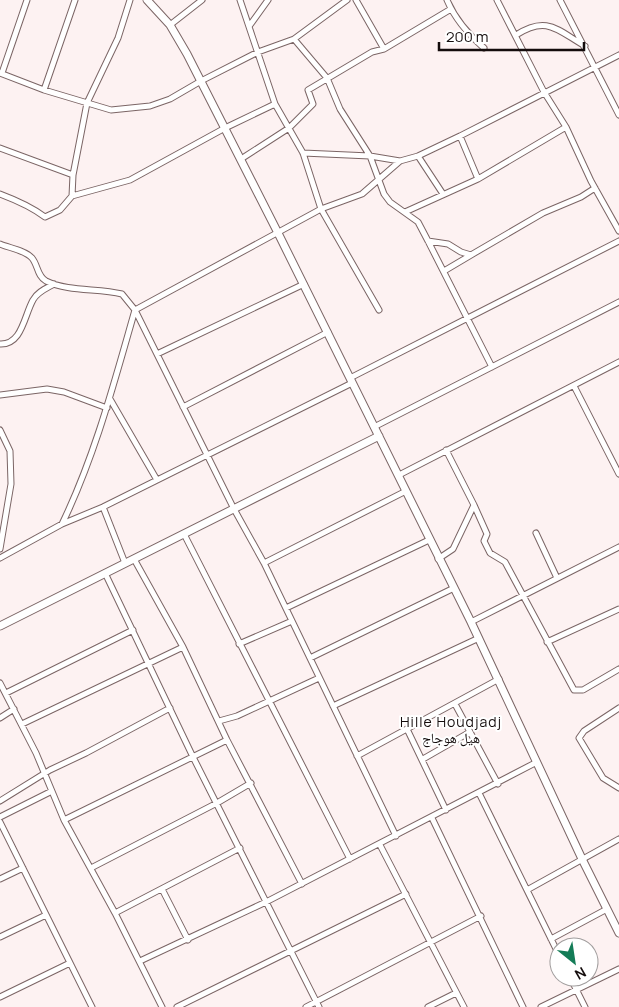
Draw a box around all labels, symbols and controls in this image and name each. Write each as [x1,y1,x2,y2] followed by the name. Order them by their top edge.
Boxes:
[439,20,584,52] scale bar
[446,26,489,47] text: 200 m
[400,712,502,748] district label: Hille Houdjadj هيل هوجاج
[549,937,599,987] north arrow
[572,963,590,984] text: N

